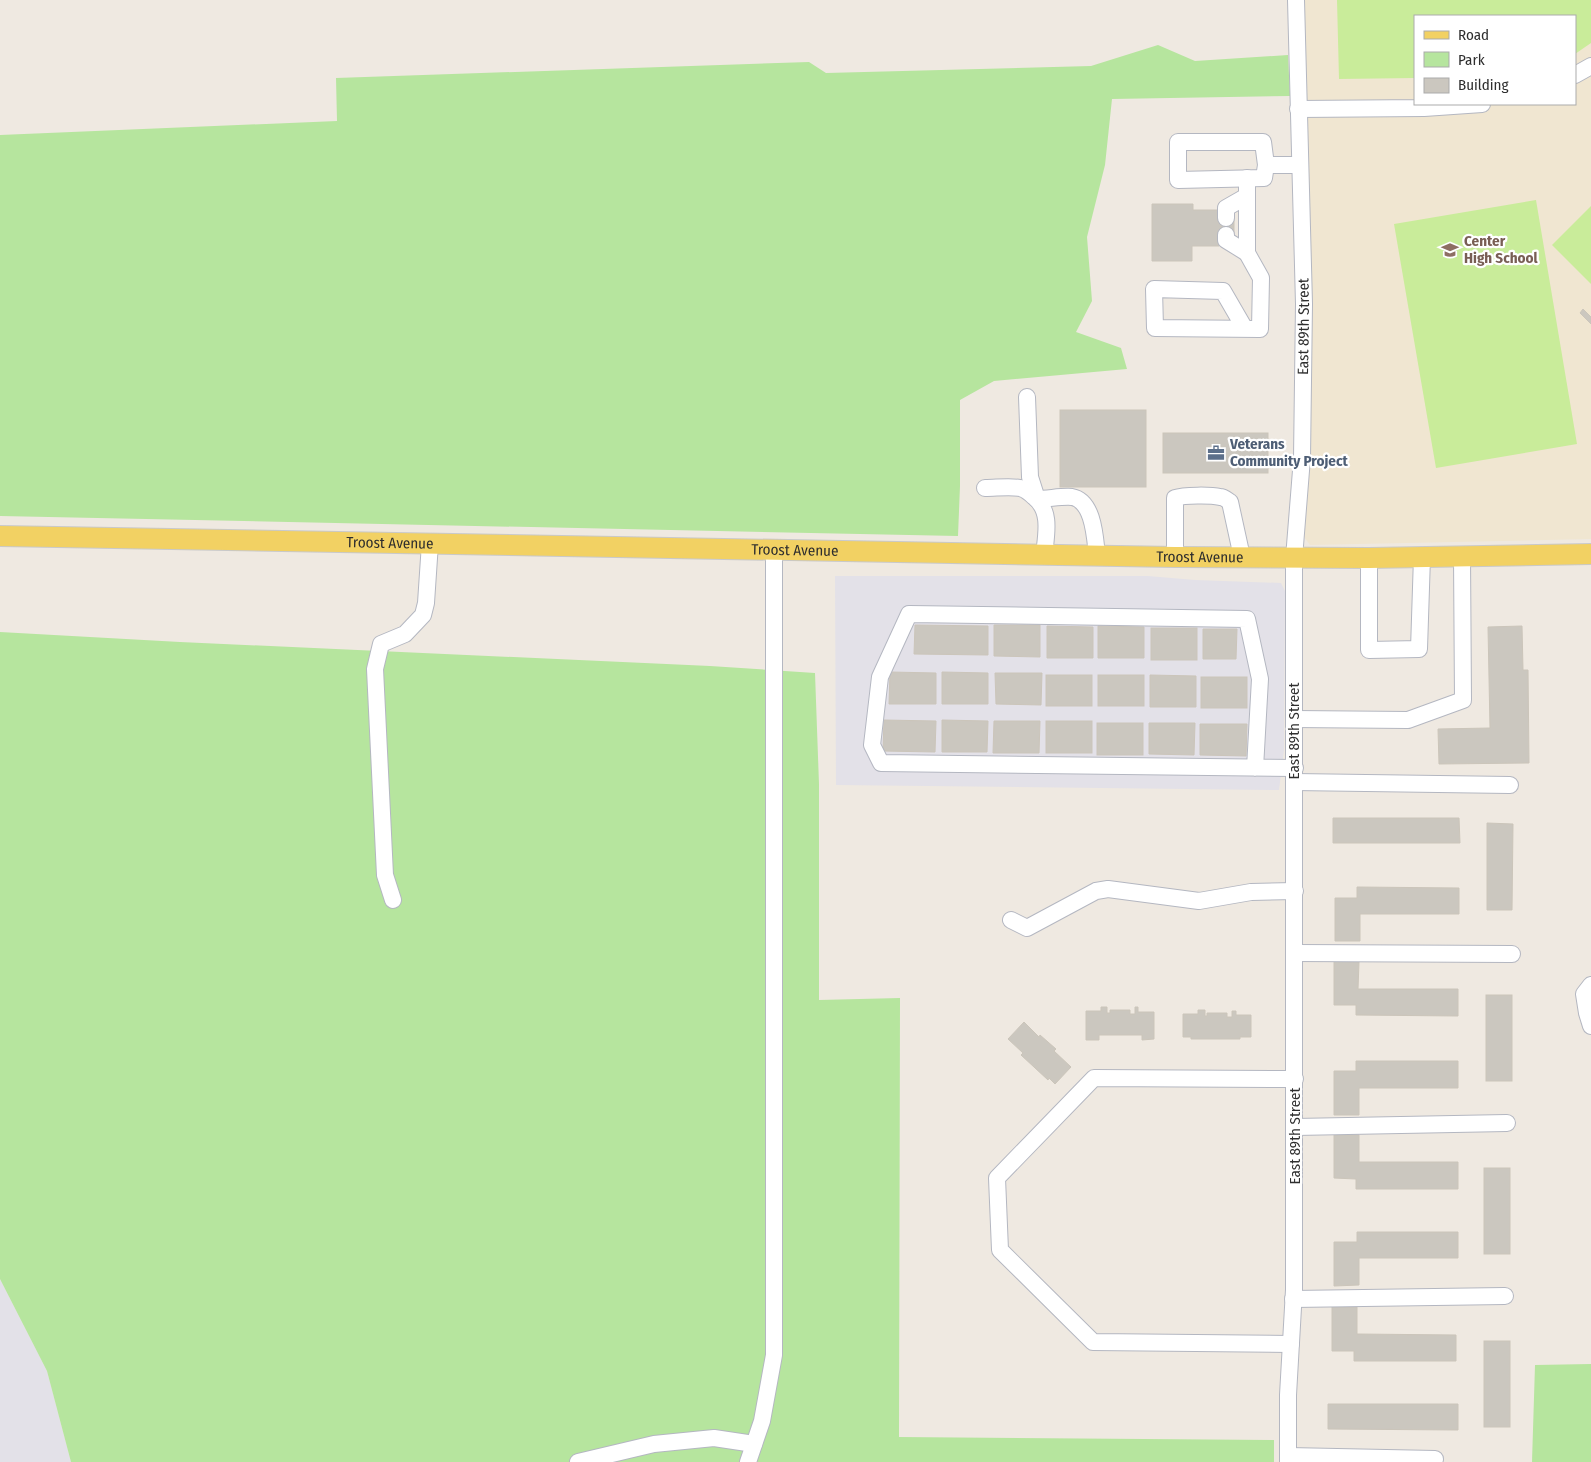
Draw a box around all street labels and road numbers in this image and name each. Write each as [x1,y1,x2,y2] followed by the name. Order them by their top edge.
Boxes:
[1294,278,1313,375] street label: East 89th Street
[346,533,434,553] street label: Troost Avenue
[751,540,839,560] street label: Troost Avenue
[1156,548,1243,566] street label: Troost Avenue
[1285,683,1303,779] street label: East 89th Street
[1286,1088,1304,1184] street label: East 89th Street

